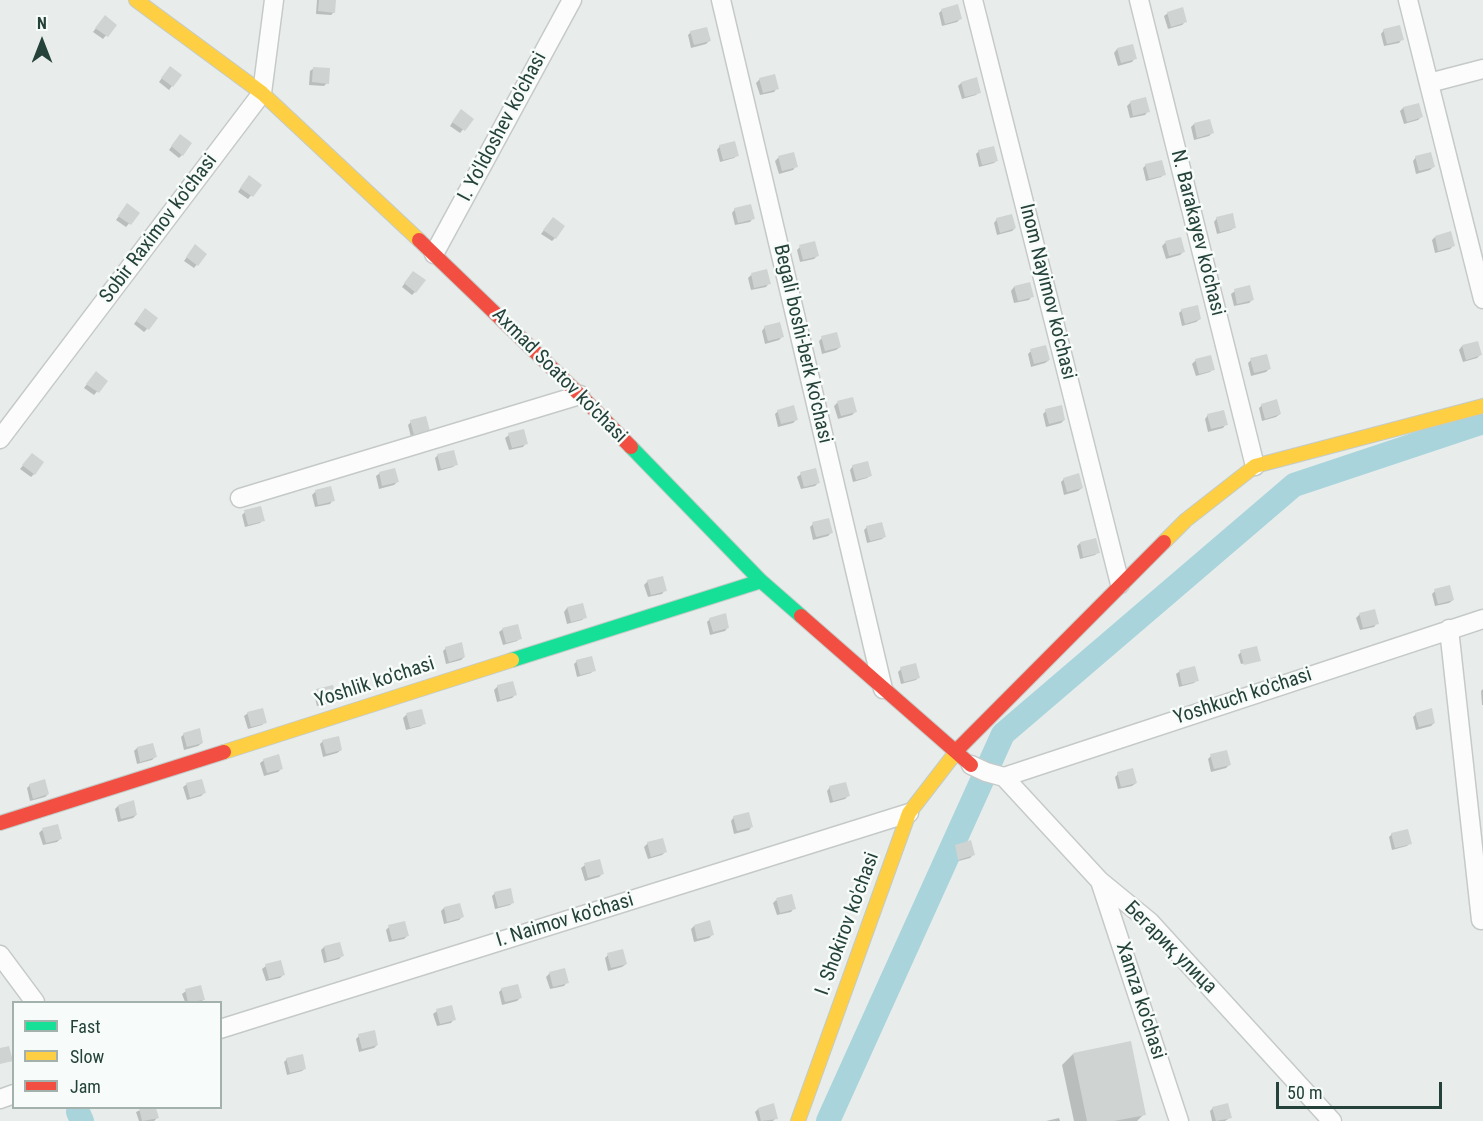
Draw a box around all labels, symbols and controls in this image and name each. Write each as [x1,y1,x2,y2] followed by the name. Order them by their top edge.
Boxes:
[12,12,72,72] north arrow
[37,14,47,33] text: N
[454,48,552,206] street label: I. Yo'ldoshev ko'chasi
[1165,148,1229,318] street label: N. Barakayev ko'chasi
[95,150,223,308] street label: Sobir Raximov ko'chasi
[1014,202,1080,382] street label: Inom Nayimov ko'chasi
[767,242,837,446] street label: Begali boshi-berk ko'chasi
[487,304,631,448] street label: Axmad Soatov ko'chasi
[312,652,438,714] street label: Yoshlik ko'chasi
[1171,663,1315,731] street label: Yoshkuch ko'chasi
[811,849,885,999] street label: I. Shokirov ko'chasi
[493,889,637,953] street label: I. Naimov ko'chasi
[1119,897,1221,999] street label: Бегариқ улица
[1110,940,1170,1062] street label: Xamza ko'chasi
[12,1001,222,1109] legend
[70,1016,101,1037] text: Fast
[70,1046,104,1067] text: Slow
[1279,1070,1446,1108] scale bar
[70,1076,101,1097] text: Jam
[1287,1082,1322,1103] text: 50 m

